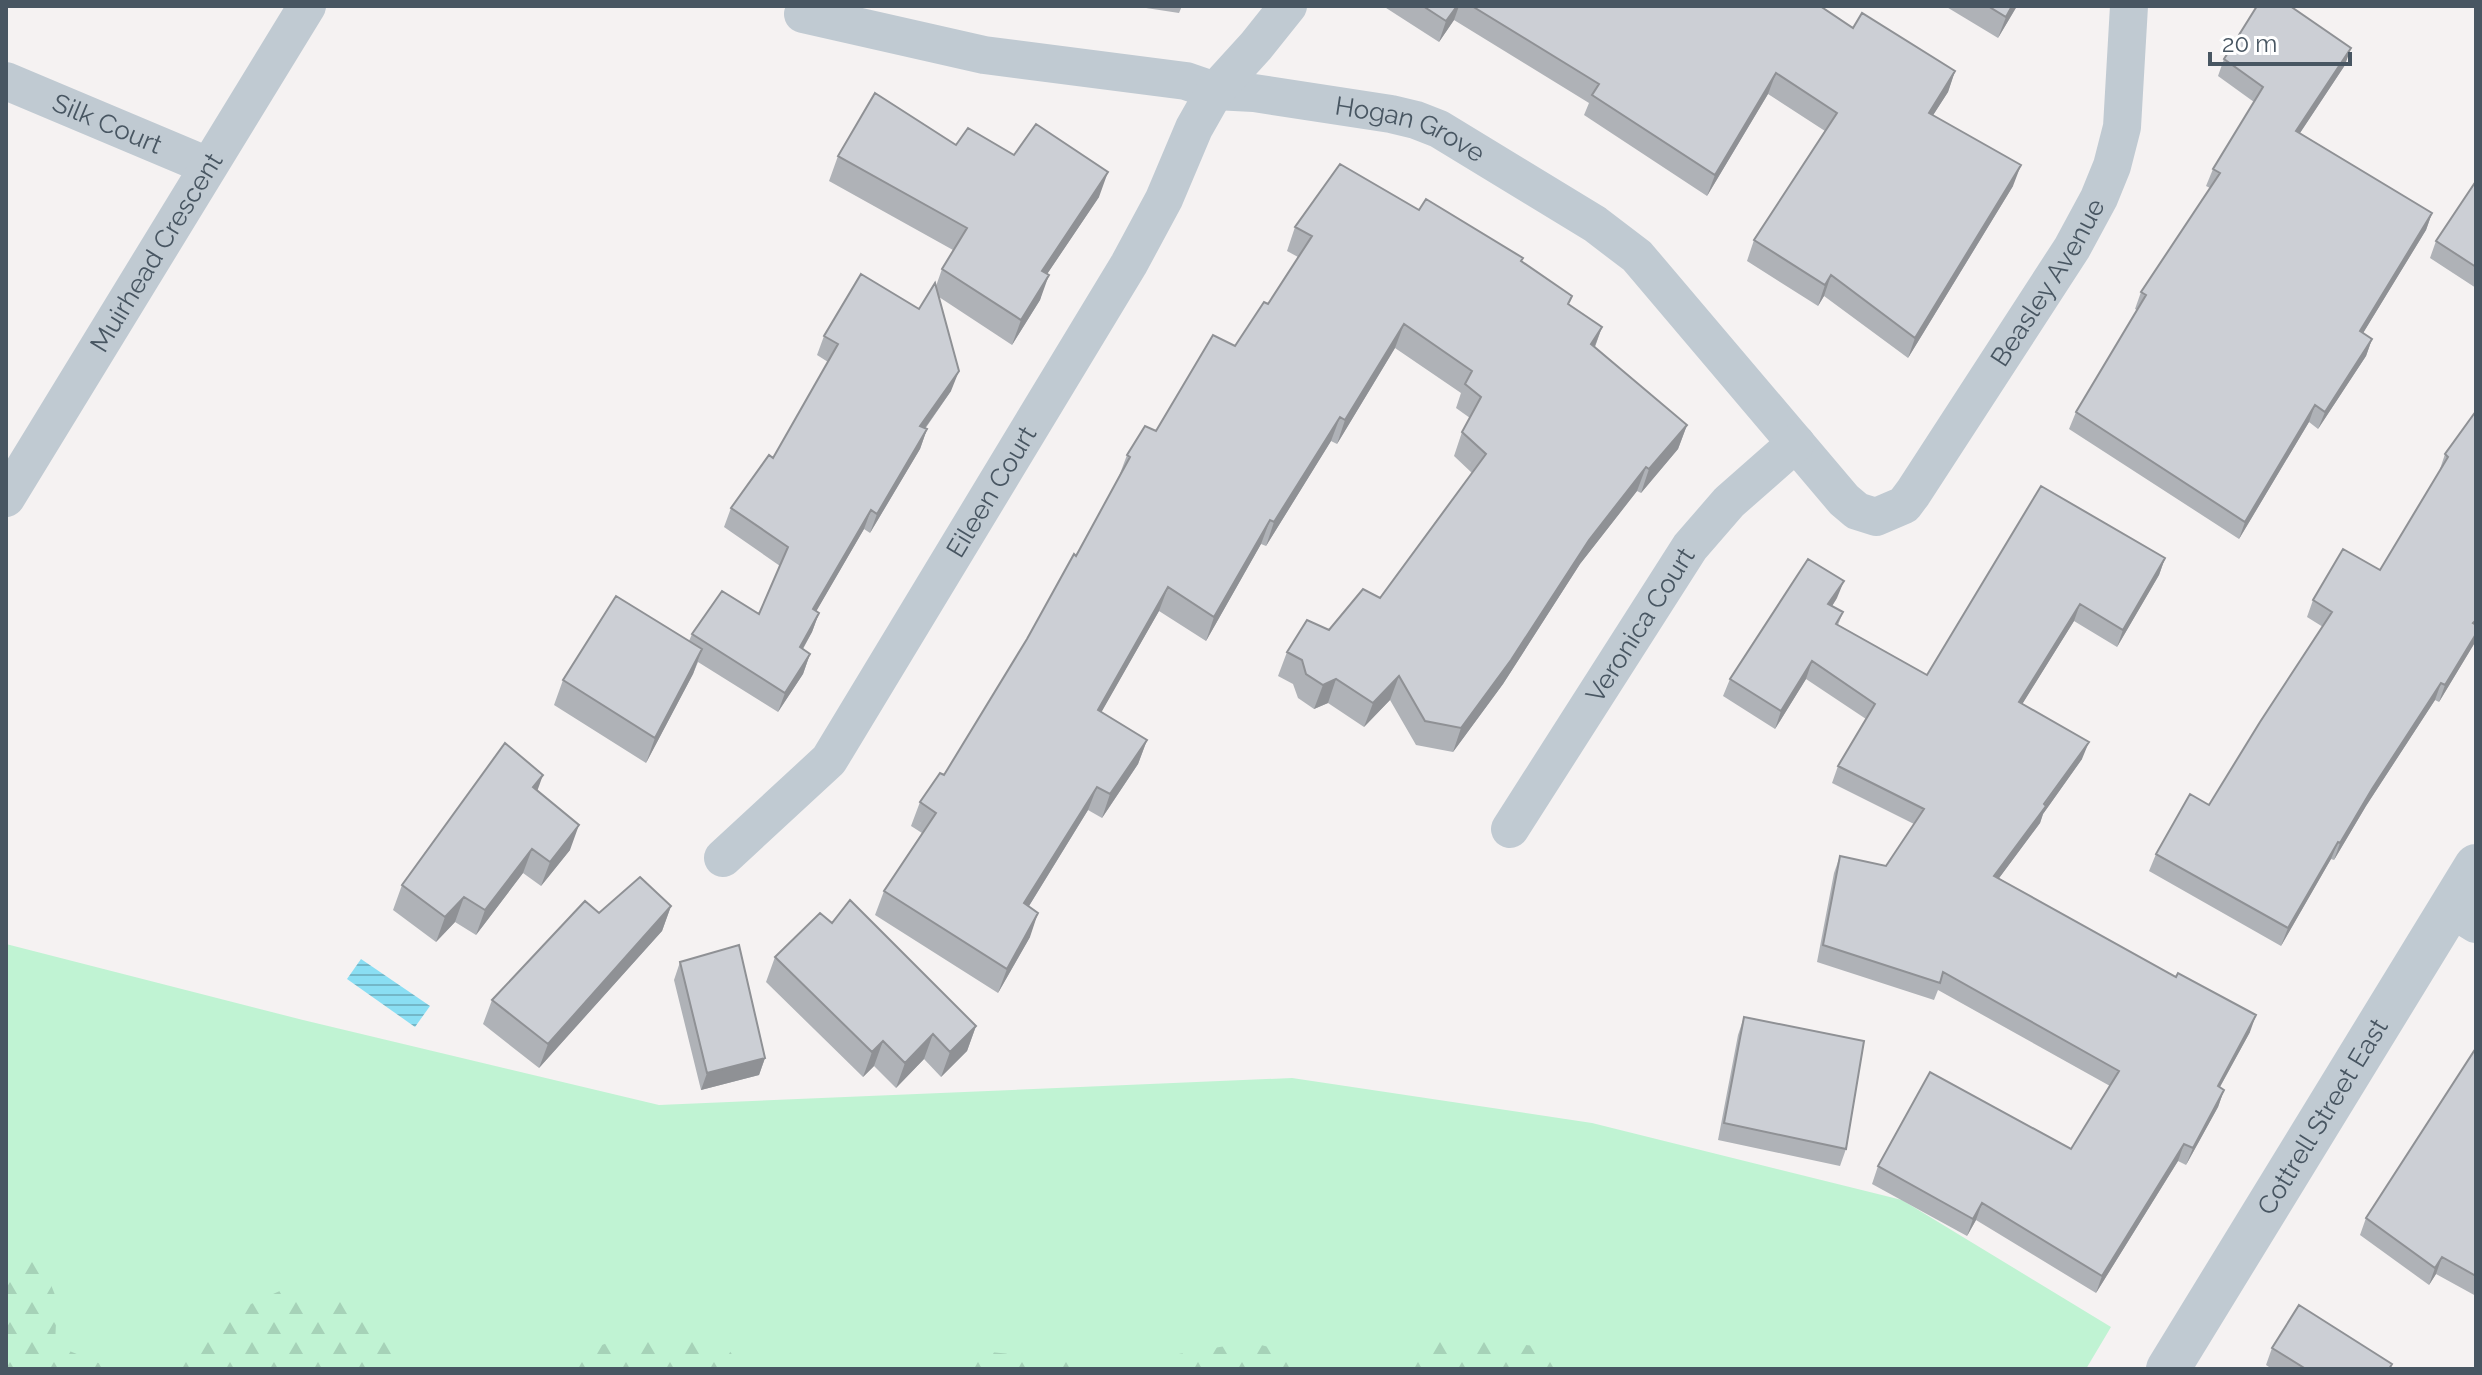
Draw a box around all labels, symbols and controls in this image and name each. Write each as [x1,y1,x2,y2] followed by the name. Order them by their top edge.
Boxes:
[2210,16,2350,66] scale bar
[2222,29,2277,58] text: 20 m
[48,87,167,160] street label: Silk Court
[1333,91,1490,168] street label: Hogan Grove
[84,147,229,357] street label: Muirhead Crescent
[1984,193,2111,372] street label: Beasley Avenue
[940,420,1042,563] street label: Eileen Court
[1580,542,1701,708] street label: Veronica Court
[2251,1013,2394,1220] street label: Cottrell Street East

